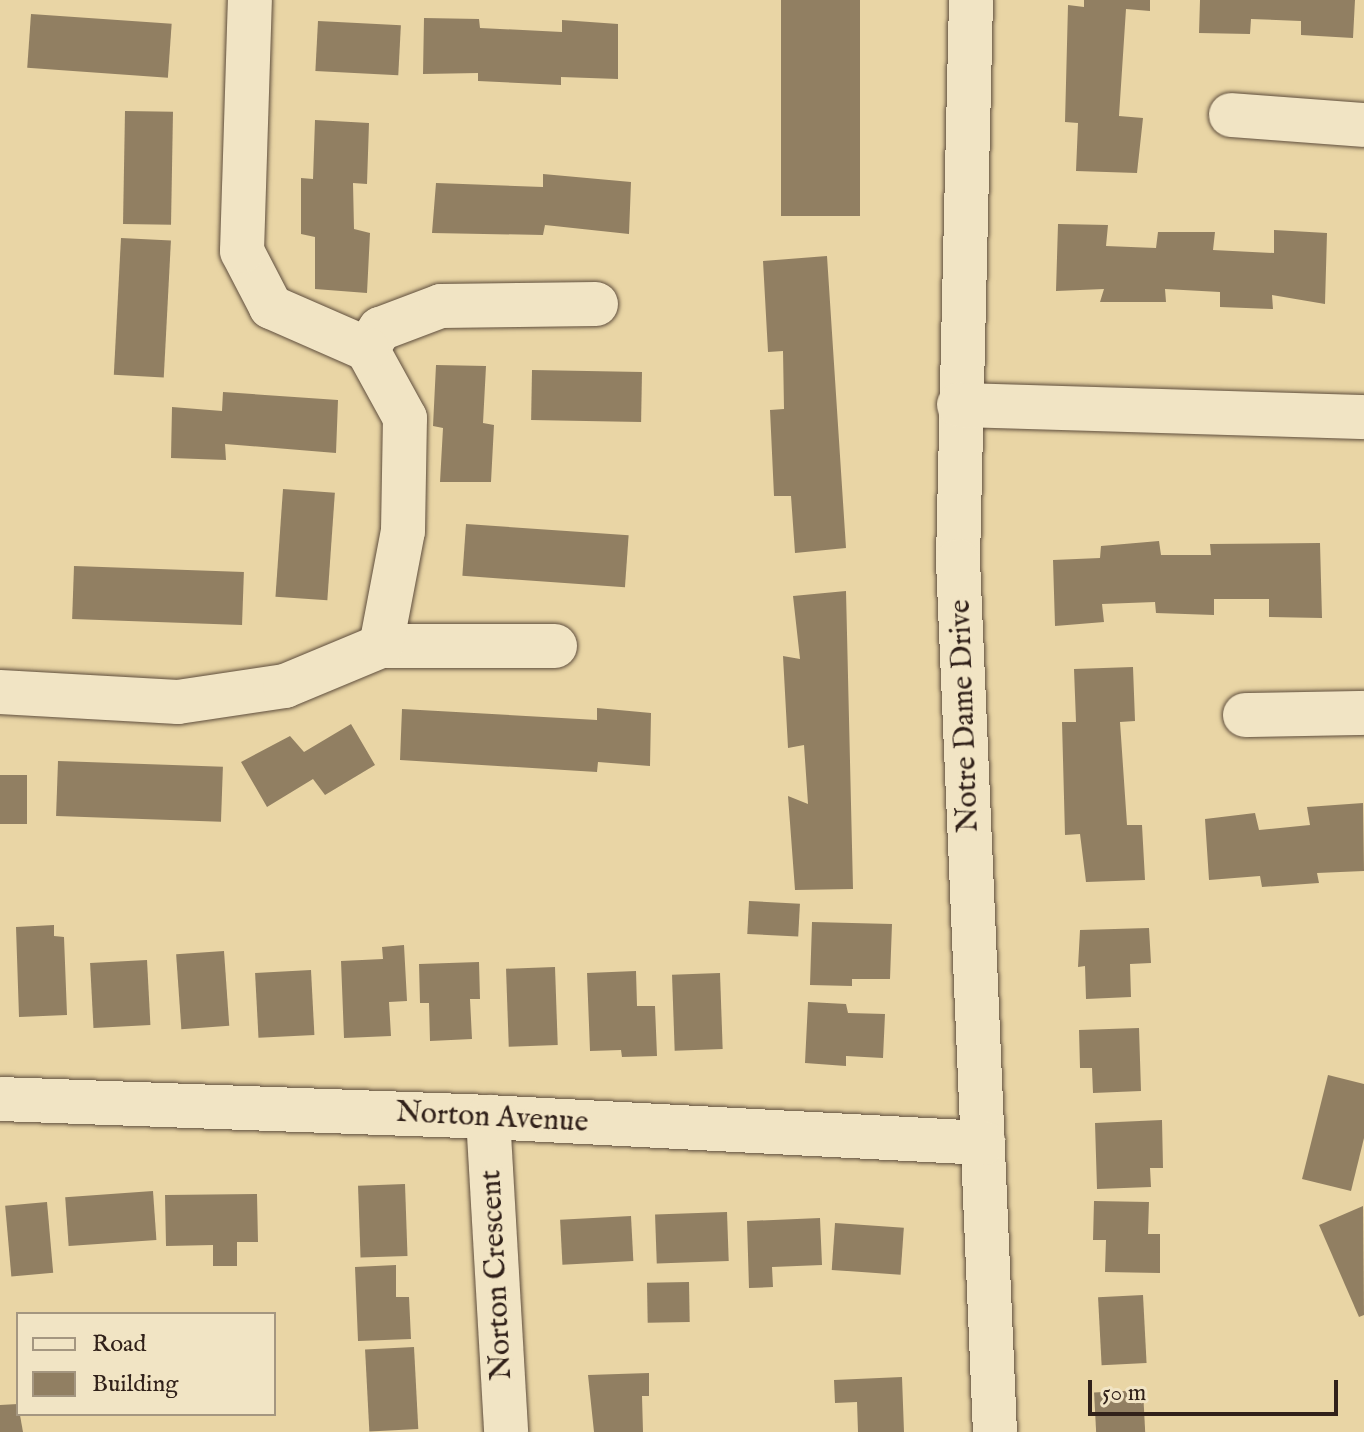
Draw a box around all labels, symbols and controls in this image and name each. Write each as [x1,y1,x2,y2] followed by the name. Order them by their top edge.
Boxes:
[943,599,987,833] street label: Notre Dame Drive
[395,1095,589,1141] street label: Norton Avenue
[474,1169,520,1381] street label: Norton Crescent
[16,1312,276,1416] legend
[92,1329,146,1360] text: Road
[1092,1364,1342,1414] scale bar
[92,1369,178,1400] text: Building
[1102,1378,1146,1409] text: 50 m

